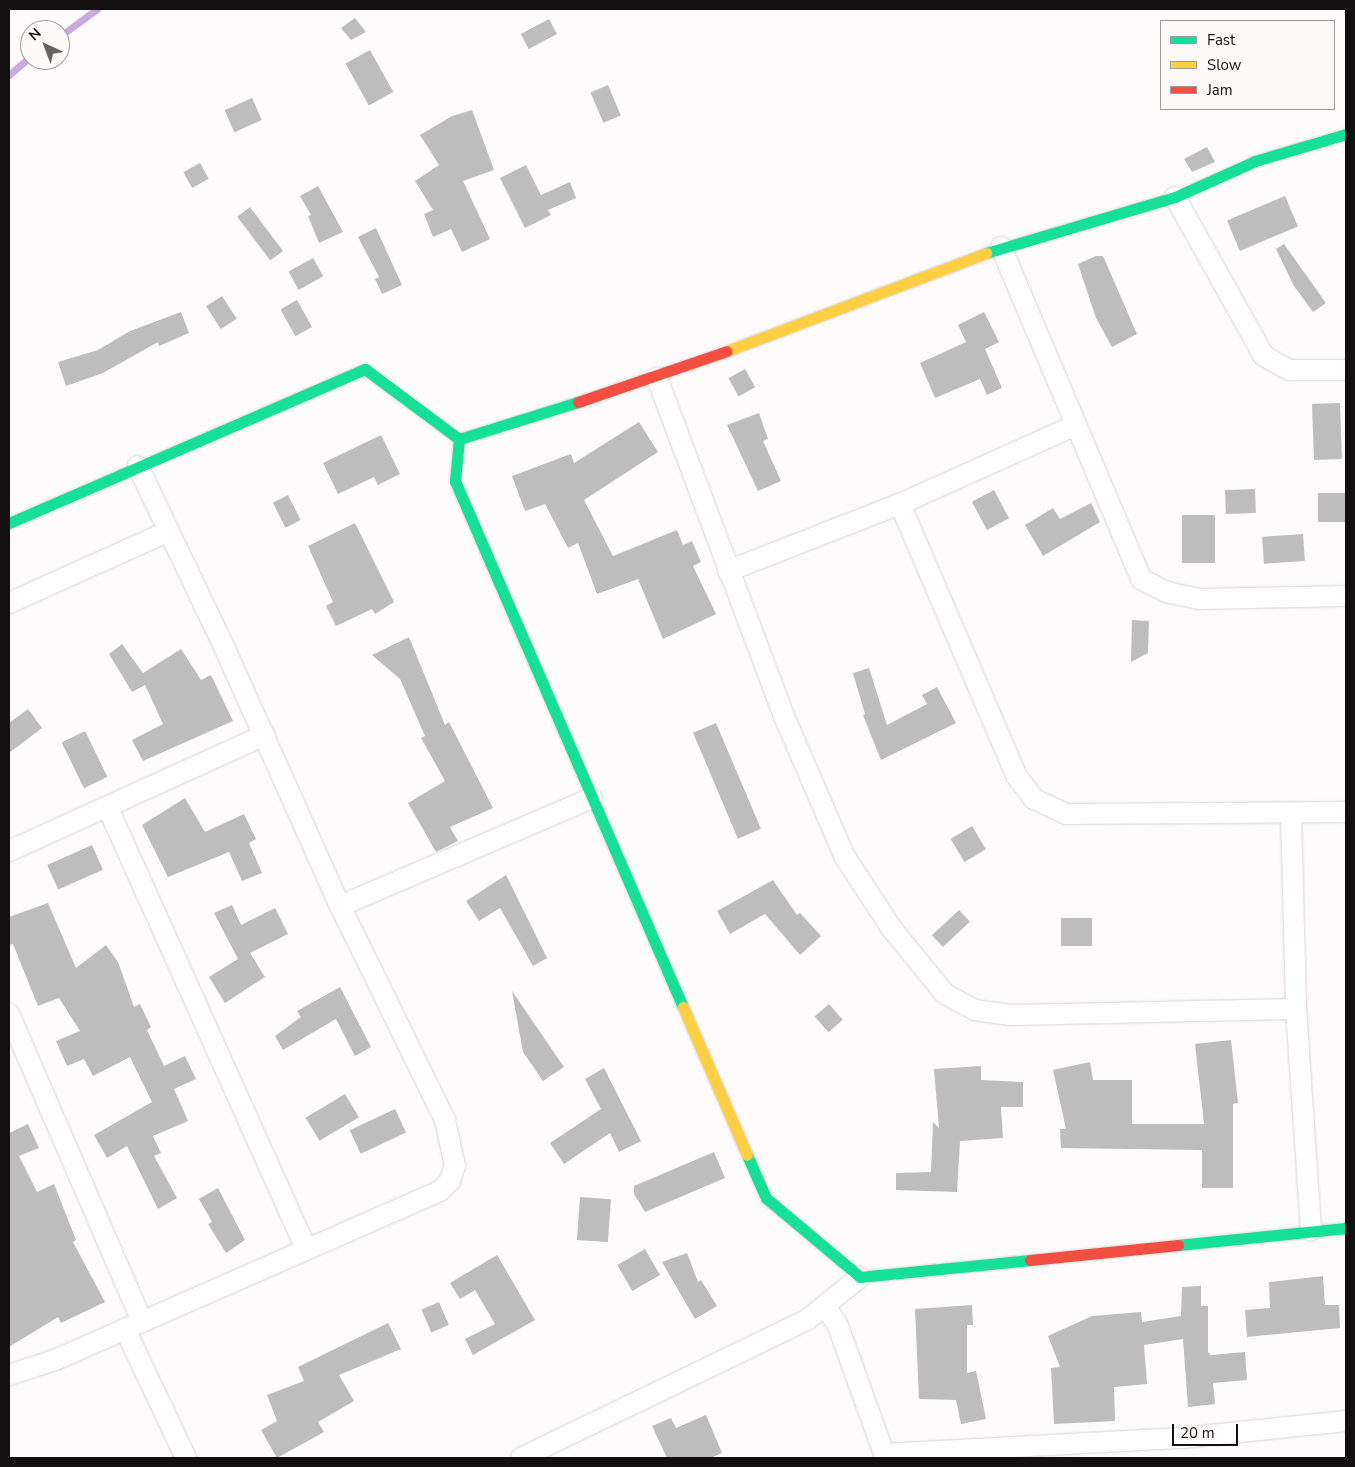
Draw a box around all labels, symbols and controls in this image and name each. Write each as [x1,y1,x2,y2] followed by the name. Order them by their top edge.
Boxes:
[20,20,70,70] north arrow
[1160,20,1335,110] legend
[25,24,45,45] text: N
[1207,30,1235,50] text: Fast
[1207,55,1241,75] text: Slow
[1207,80,1233,100] text: Jam
[1175,1414,1241,1446] scale bar
[1180,1423,1215,1443] text: 20 m

